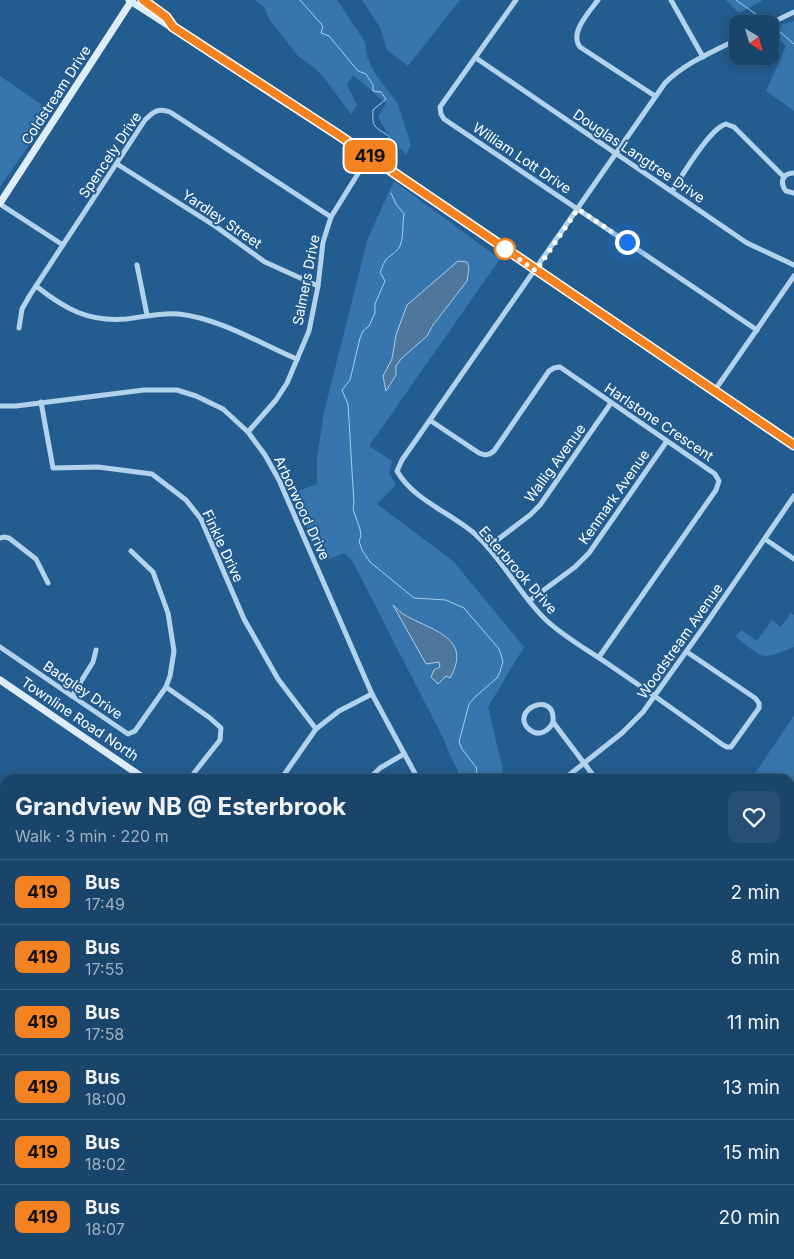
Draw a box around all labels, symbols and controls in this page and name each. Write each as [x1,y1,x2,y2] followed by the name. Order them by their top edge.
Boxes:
[729,15,779,65] north arrow
[729,15,779,65] map controls
[17,42,94,147] street label: Coldstream Drive
[570,105,708,206] street label: Douglas Langtree Drive
[75,108,145,201] street label: Spencely Drive
[470,118,575,197] street label: William Lott Drive
[341,140,399,172] line badge: 419
[355,145,385,166] text: 419
[179,186,266,252] street label: Yardley Street
[615,230,640,255] your location
[288,233,323,327] street label: Salmers Drive
[494,238,516,260] unlabelled marker
[602,379,717,465] street label: Harlstone Crescent
[520,420,589,505] street label: Wallig Avenue
[575,446,653,547] street label: Kenmark Avenue
[271,453,334,562] street label: Arborwood Drive
[199,507,248,585] street label: Finkle Drive
[476,522,561,617] street label: Esterbrook Drive
[633,580,726,702] street label: Woodstream Avenue
[40,657,126,722] street label: Badgley Drive
[18,673,142,764] street label: Townline Road North
[728,791,780,843] button: heart
[15,792,346,821] text: Grandview NB @ Esterbrook
[15,826,169,846] text: Walk · 3 min · 220 m
[85,871,120,894] text: Bus
[27,881,58,902] text: 419
[731,881,780,904] text: 2 min
[85,894,125,914] text: 17:49
[85,936,120,959] text: Bus
[27,946,58,967] text: 419
[730,946,780,969] text: 8 min
[85,959,124,979] text: 17:55
[85,1001,120,1024] text: Bus
[27,1011,58,1032] text: 419
[727,1011,780,1034] text: 11 min
[85,1024,124,1044] text: 17:58
[85,1066,120,1089] text: Bus
[27,1076,58,1097] text: 419
[723,1076,780,1099] text: 13 min
[85,1089,126,1109] text: 18:00
[85,1131,120,1154] text: Bus
[27,1141,58,1162] text: 419
[723,1141,780,1164] text: 15 min
[85,1154,126,1174] text: 18:02
[85,1196,120,1219] text: Bus
[27,1206,58,1227] text: 419
[719,1206,780,1229] text: 20 min
[85,1219,125,1239] text: 18:07

